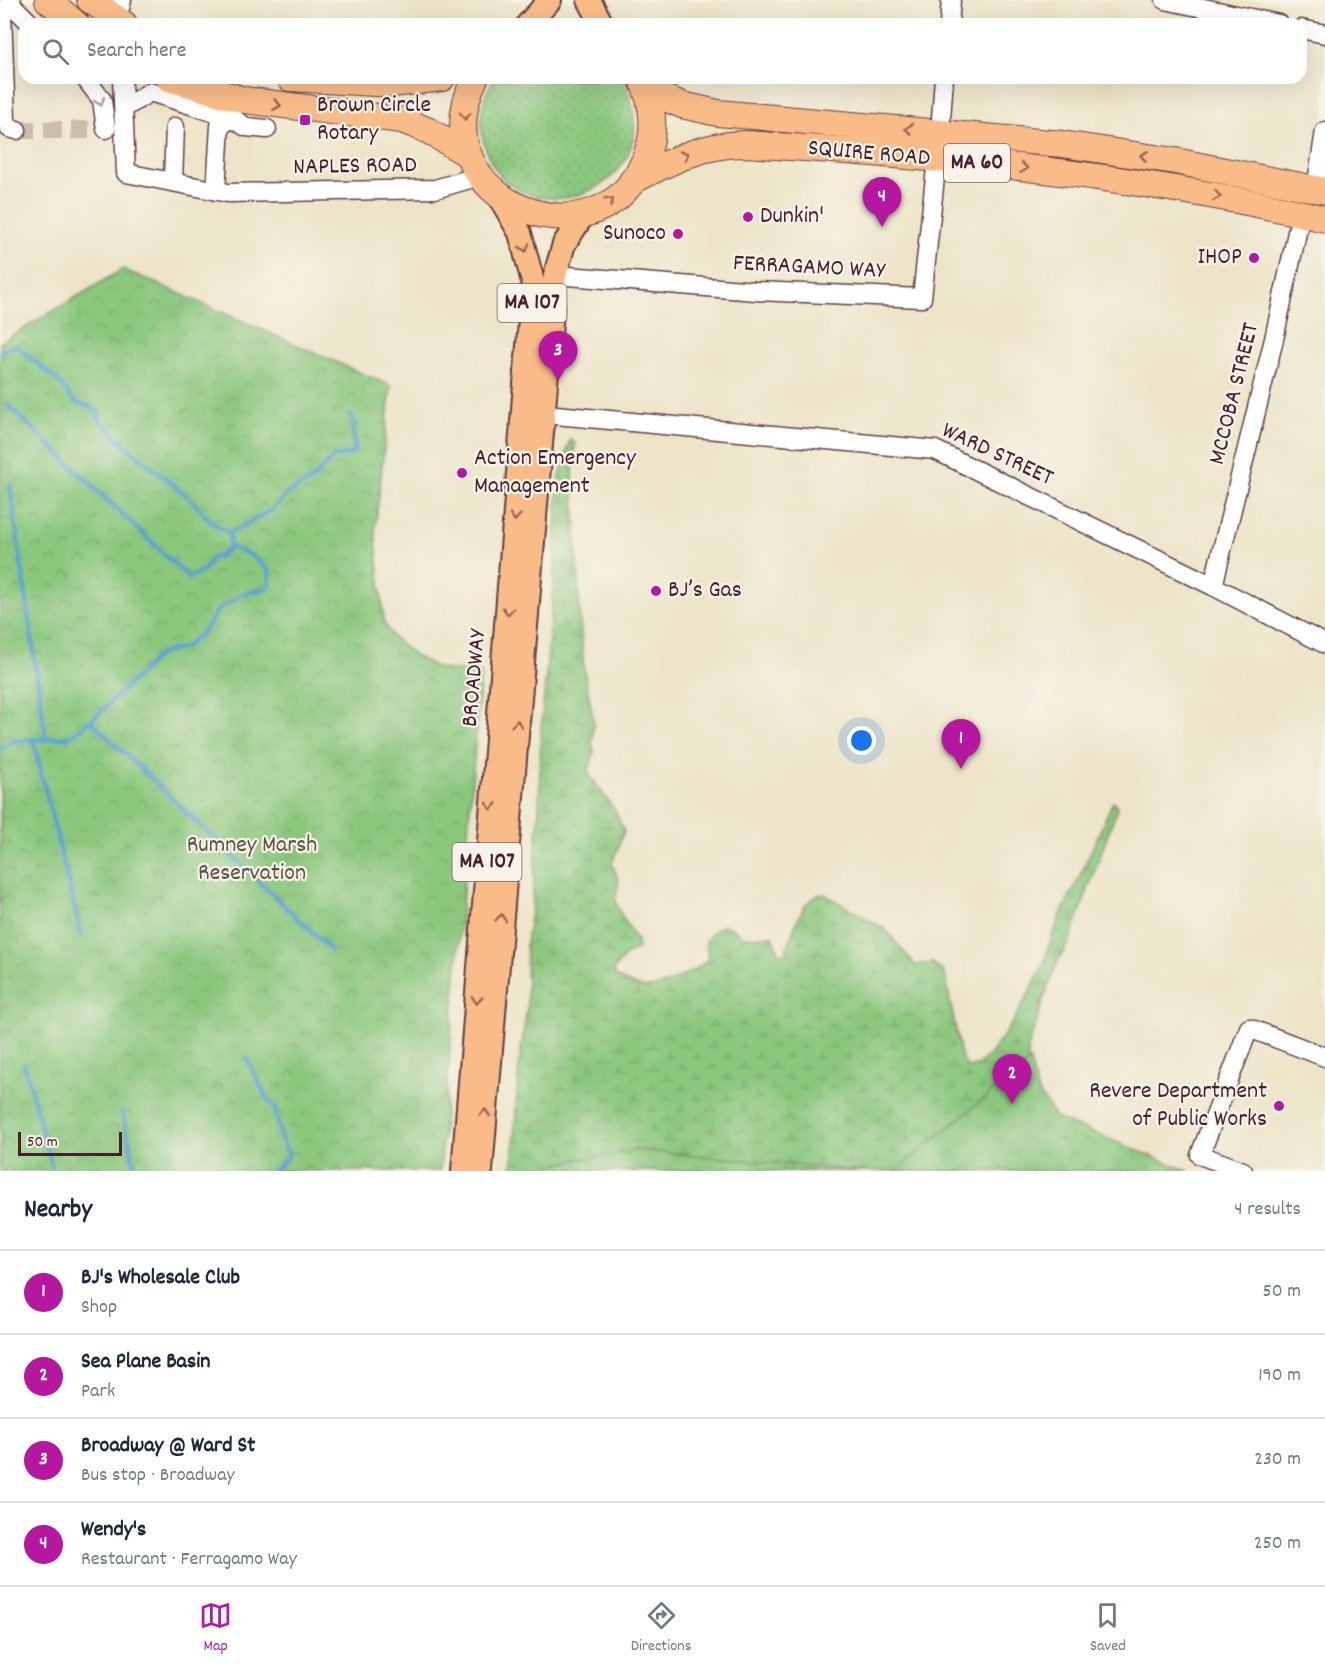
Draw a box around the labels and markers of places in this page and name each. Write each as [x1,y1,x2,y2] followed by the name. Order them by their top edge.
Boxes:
[317,89,431,151] place label: Brown Circle Rotary
[298,113,312,127] marker: Brown Circle Rotary
[862,178,902,227] pin: 4
[760,200,824,234] place label: Dunkin'
[741,210,755,224] marker: Dunkin'
[603,217,666,251] place label: Sunoco
[671,227,685,241] marker: Sunoco
[1198,241,1242,275] place label: IHOP
[1247,251,1261,265] marker: IHOP
[538,332,578,381] pin: 3
[474,442,637,504] place label: Action Emergency Management
[455,466,469,480] marker: Action Emergency Management
[668,574,742,608] place label: BJ’s Gas
[649,584,663,598] marker: BJ’s Gas
[942,720,980,769] pin: 1
[992,1054,1032,1104] pin: 2
[1089,1075,1267,1137] place label: Revere Department of Public Works
[1272,1099,1286,1113] marker: Revere Department of Public Works

